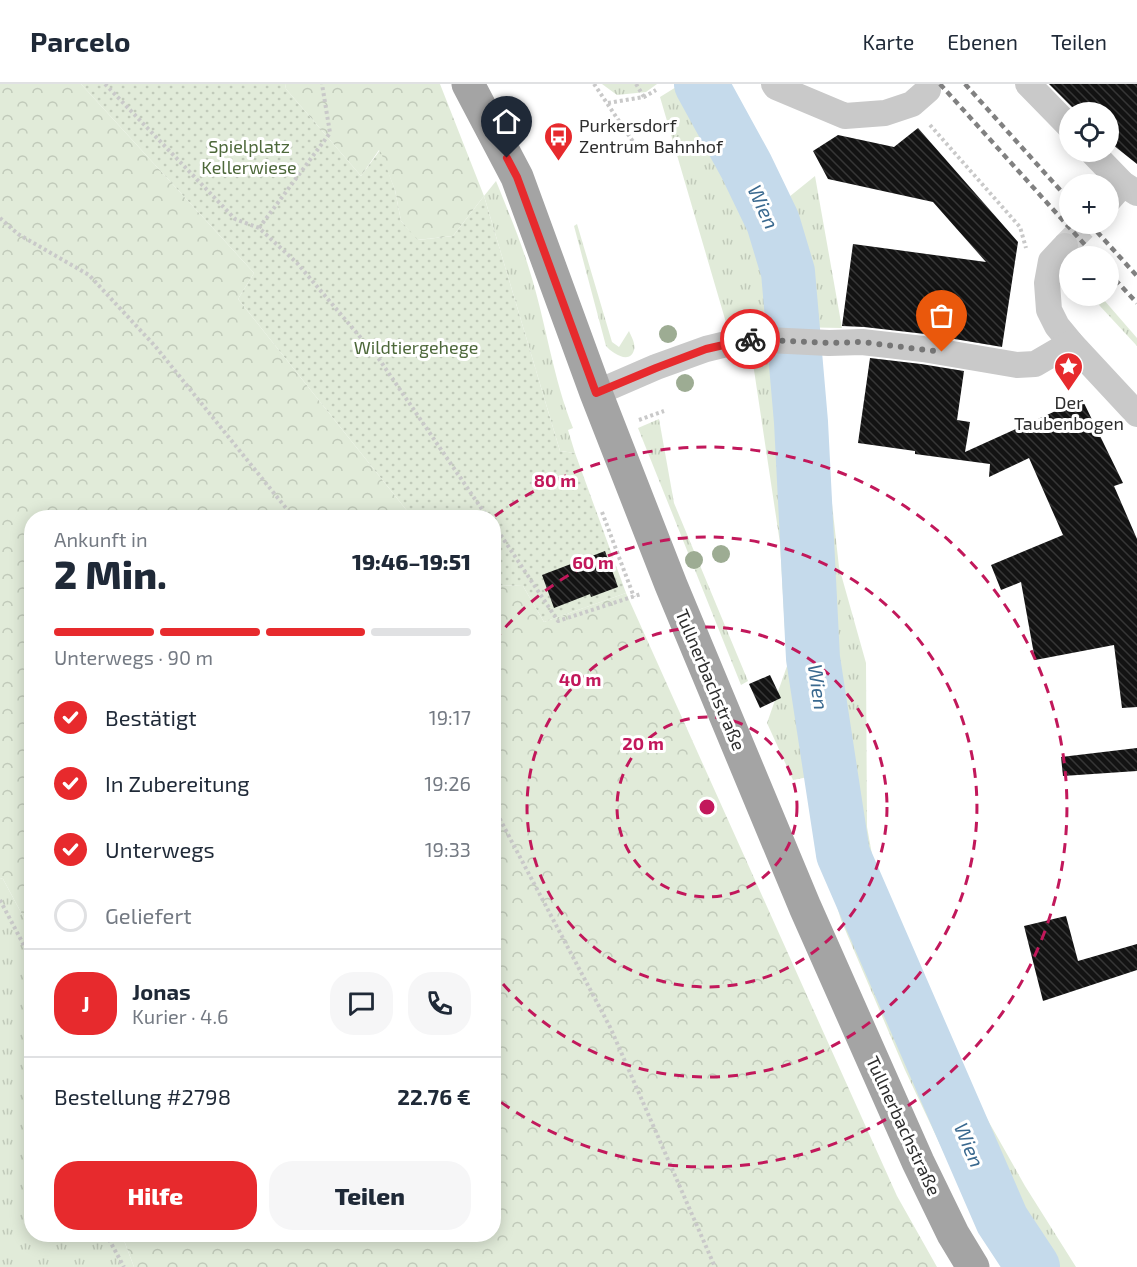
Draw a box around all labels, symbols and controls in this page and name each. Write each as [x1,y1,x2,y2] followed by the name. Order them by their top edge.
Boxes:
[30,24,130,58] text: Parcelo
[863,29,914,54] text: Karte
[947,29,1018,54] text: Ebenen
[1051,29,1107,54] text: Teilen
[481,96,532,158] pin
[1059,102,1119,306] map controls
[1059,102,1119,162] button: locate
[490,105,523,138] icon: home
[579,114,724,157] place label: Purkersdorf Zentrum Bahnhof
[542,120,574,162] bus stop icon: Purkersdorf Zentrum Bahnhof
[201,135,297,178] park label: Spielplatz Kellerwiese
[1059,174,1119,234] button: +
[743,181,785,233] water label: Wien
[1059,246,1119,306] button: −
[916,290,967,352] pin
[925,299,958,332] icon: bag
[720,309,780,369] courier
[734,323,767,356] icon: bike
[354,336,478,358] park label: Wildtiergehege
[1053,350,1085,392] place icon: Der Taubenbogen
[1014,391,1124,434] place label: Der Taubenbogen
[534,469,576,491] text: 80 m
[54,527,148,551] text: Ankunft in
[352,548,471,574] text: 19:46–19:51
[54,550,167,597] text: 2 Min.
[572,551,614,573] text: 60 m
[671,606,751,754] street label: Tullnerbachstraße
[54,645,213,669] text: Unterwegs · 90 m
[804,662,834,711] water label: Wien
[559,668,601,690] text: 40 m
[54,701,87,734] icon: check
[105,704,197,730] text: Bestätigt
[429,705,471,729] text: 19:17
[622,732,664,754] text: 20 m
[54,767,87,800] icon: check
[105,770,250,796] text: In Zubereitung
[424,771,471,795] text: 19:26
[697,797,717,817] centre of rings
[54,833,87,866] icon: check
[105,836,215,862] text: Unterwegs
[425,837,471,861] text: 19:33
[105,902,192,928] text: Geliefert
[330,972,393,1035] button: chat
[408,972,471,1035] button: phone
[132,978,191,1004] text: Jonas
[81,990,90,1016] text: J
[132,1004,228,1028] text: Kurier · 4.6
[862,1052,946,1199] street label: Tullnerbachstraße
[54,1083,231,1109] text: Bestellung #2798
[397,1083,471,1109] text: 22.76 €
[950,1119,990,1171] water label: Wien
[54,1161,257,1230] button: Hilfe
[269,1161,471,1230] button: Teilen

